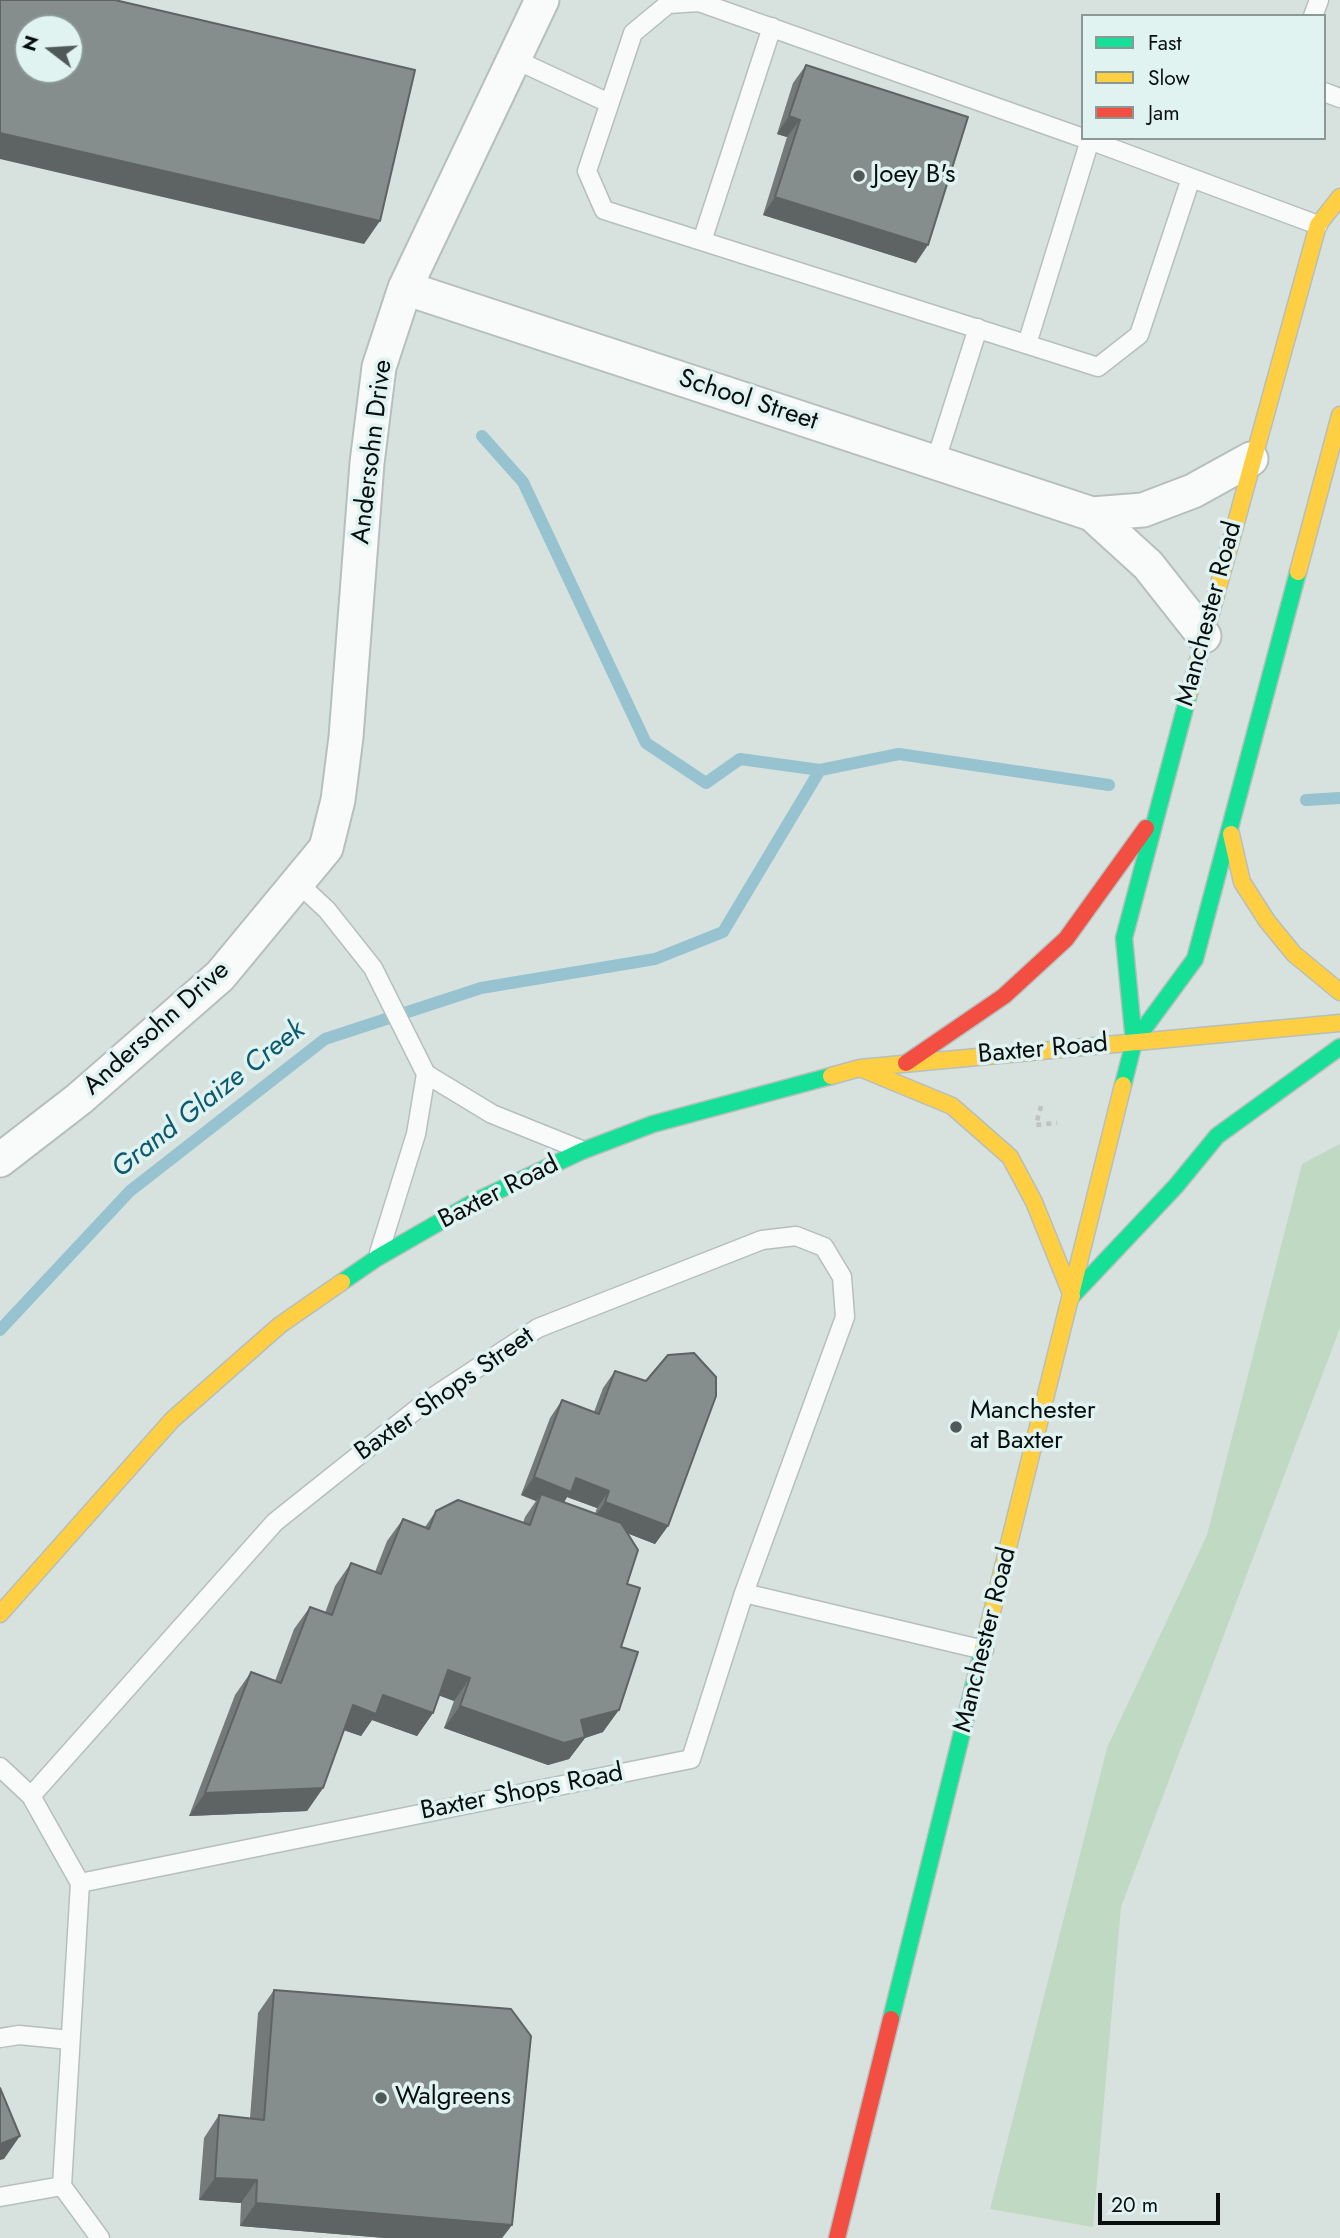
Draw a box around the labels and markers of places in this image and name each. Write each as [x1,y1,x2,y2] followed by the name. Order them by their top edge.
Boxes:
[873,160,955,192] place label: Joey B's
[851,168,867,184] marker: Joey B's
[970,1396,1096,1458] place label: Manchester at Baxter
[948,1419,964,1435] marker: Manchester at Baxter
[395,2082,511,2114] place label: Walgreens
[373,2090,389,2106] marker: Walgreens

